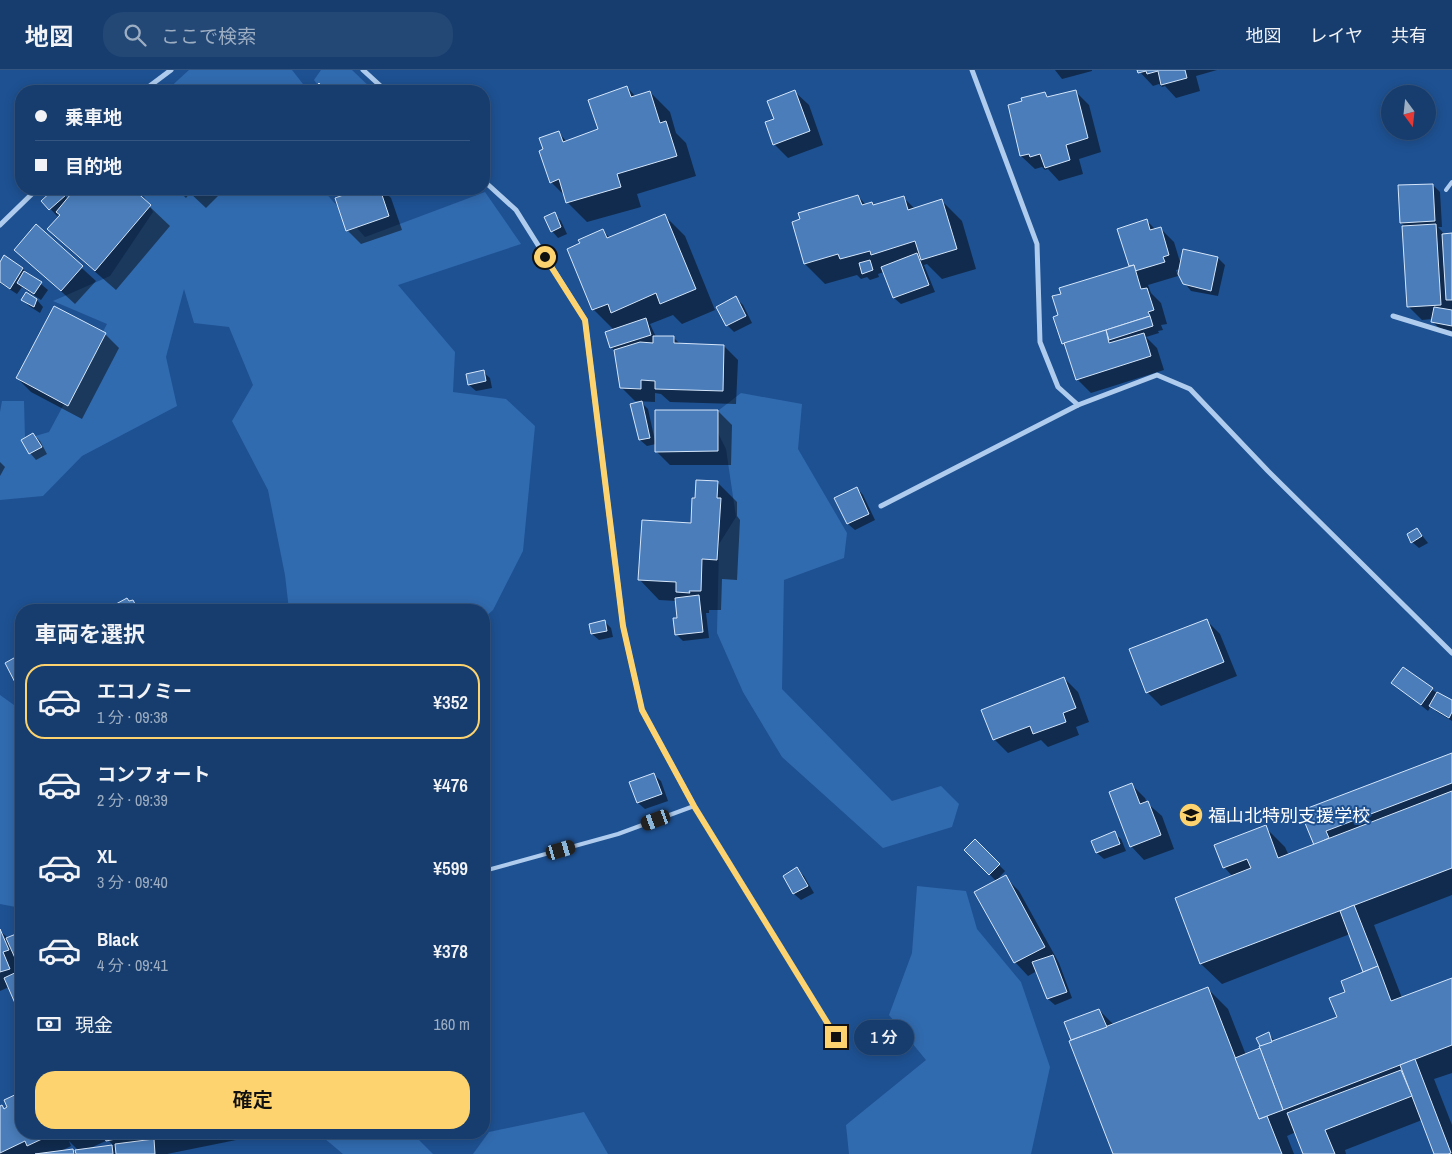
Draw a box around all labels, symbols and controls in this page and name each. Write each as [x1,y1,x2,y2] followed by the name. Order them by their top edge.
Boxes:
[103,12,453,57] search box
[25,20,73,52] text: 地図
[121,21,149,49] icon: search
[161,23,256,49] text: ここで検索
[1246,23,1282,48] text: 地図
[1310,23,1363,48] text: レイヤ
[1391,23,1427,48] text: 共有
[1381,85,1436,140] north arrow
[1381,85,1436,140] map controls
[65,104,122,130] text: 乗車地
[65,153,122,179] text: 目的地
[534,246,556,268] route start
[35,619,145,649] text: 車両を選択
[97,678,192,704] text: エコノミー
[37,679,82,724] icon: car
[433,689,468,715] text: ¥352
[97,706,168,728] text: 1 分 · 09:38
[97,761,210,787] text: コンフォート
[37,762,82,807] icon: car
[433,772,468,798] text: ¥476
[97,789,168,811] text: 2 分 · 09:39
[1178,802,1204,828] school or university icon: 福山北特別支援学校
[1208,803,1370,828] place label: 福山北特別支援学校
[639,808,672,832] car
[544,839,577,861] car
[97,843,117,869] text: XL
[37,845,82,890] icon: car
[433,855,468,881] text: ¥599
[97,871,168,893] text: 3 分 · 09:40
[97,926,139,952] text: Black
[37,928,82,973] icon: car
[433,938,468,964] text: ¥378
[97,954,168,976] text: 4 分 · 09:41
[35,1010,63,1038] icon: cash
[75,1012,113,1038] text: 現金
[434,1013,470,1035] text: 160 m
[854,1020,914,1054] callout: 1 分
[825,1026,847,1048] route end
[871,1026,897,1048] text: 1 分
[35,1071,470,1129] button: 確定

